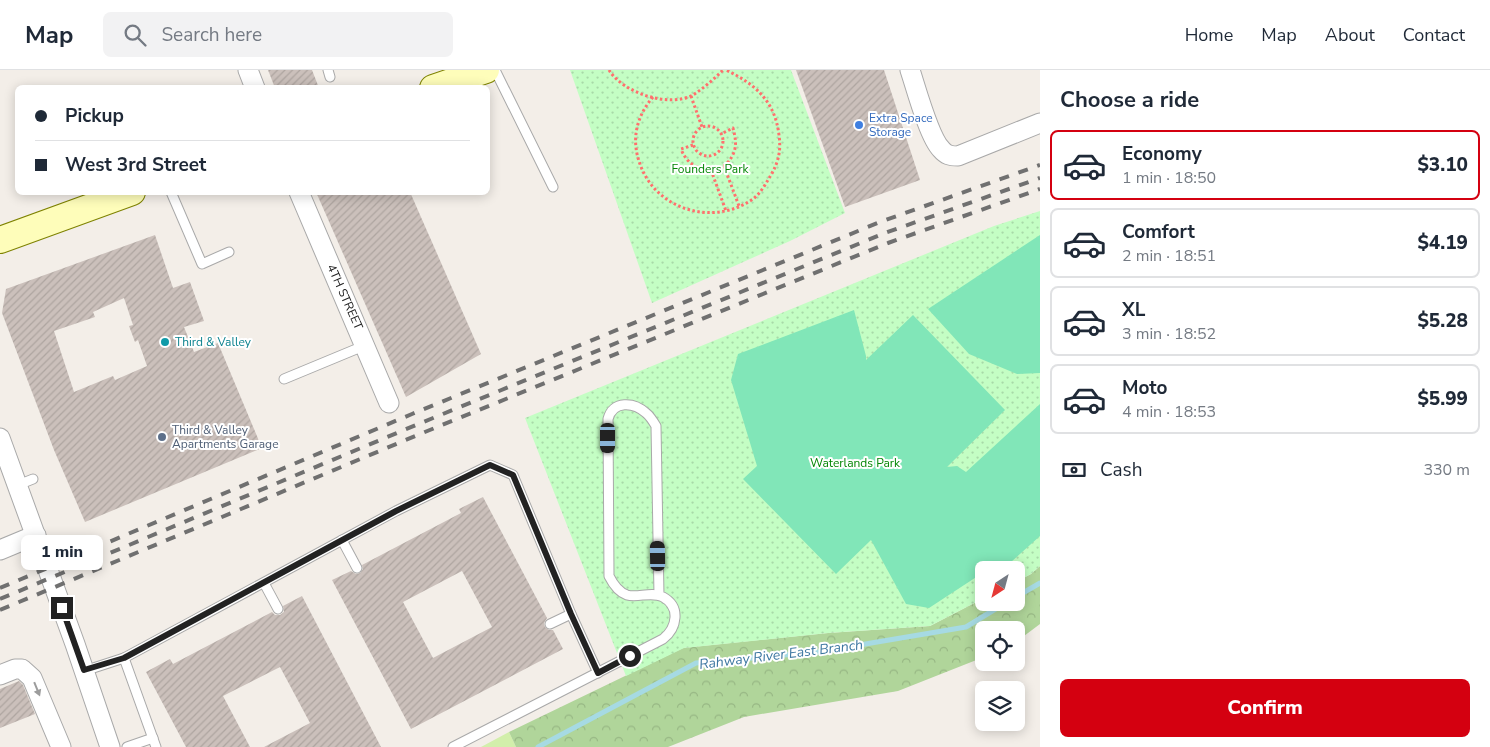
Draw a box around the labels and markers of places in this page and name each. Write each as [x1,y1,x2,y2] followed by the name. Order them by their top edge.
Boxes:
[869,110,933,140] place label: Extra Space Storage
[853,119,865,131] marker: Extra Space Storage
[175,334,252,350] place label: Third & Valley
[159,336,171,348] marker: Third & Valley
[172,422,279,452] place label: Third & Valley Apartments Garage
[156,431,168,443] marker: Third & Valley Apartments Garage

